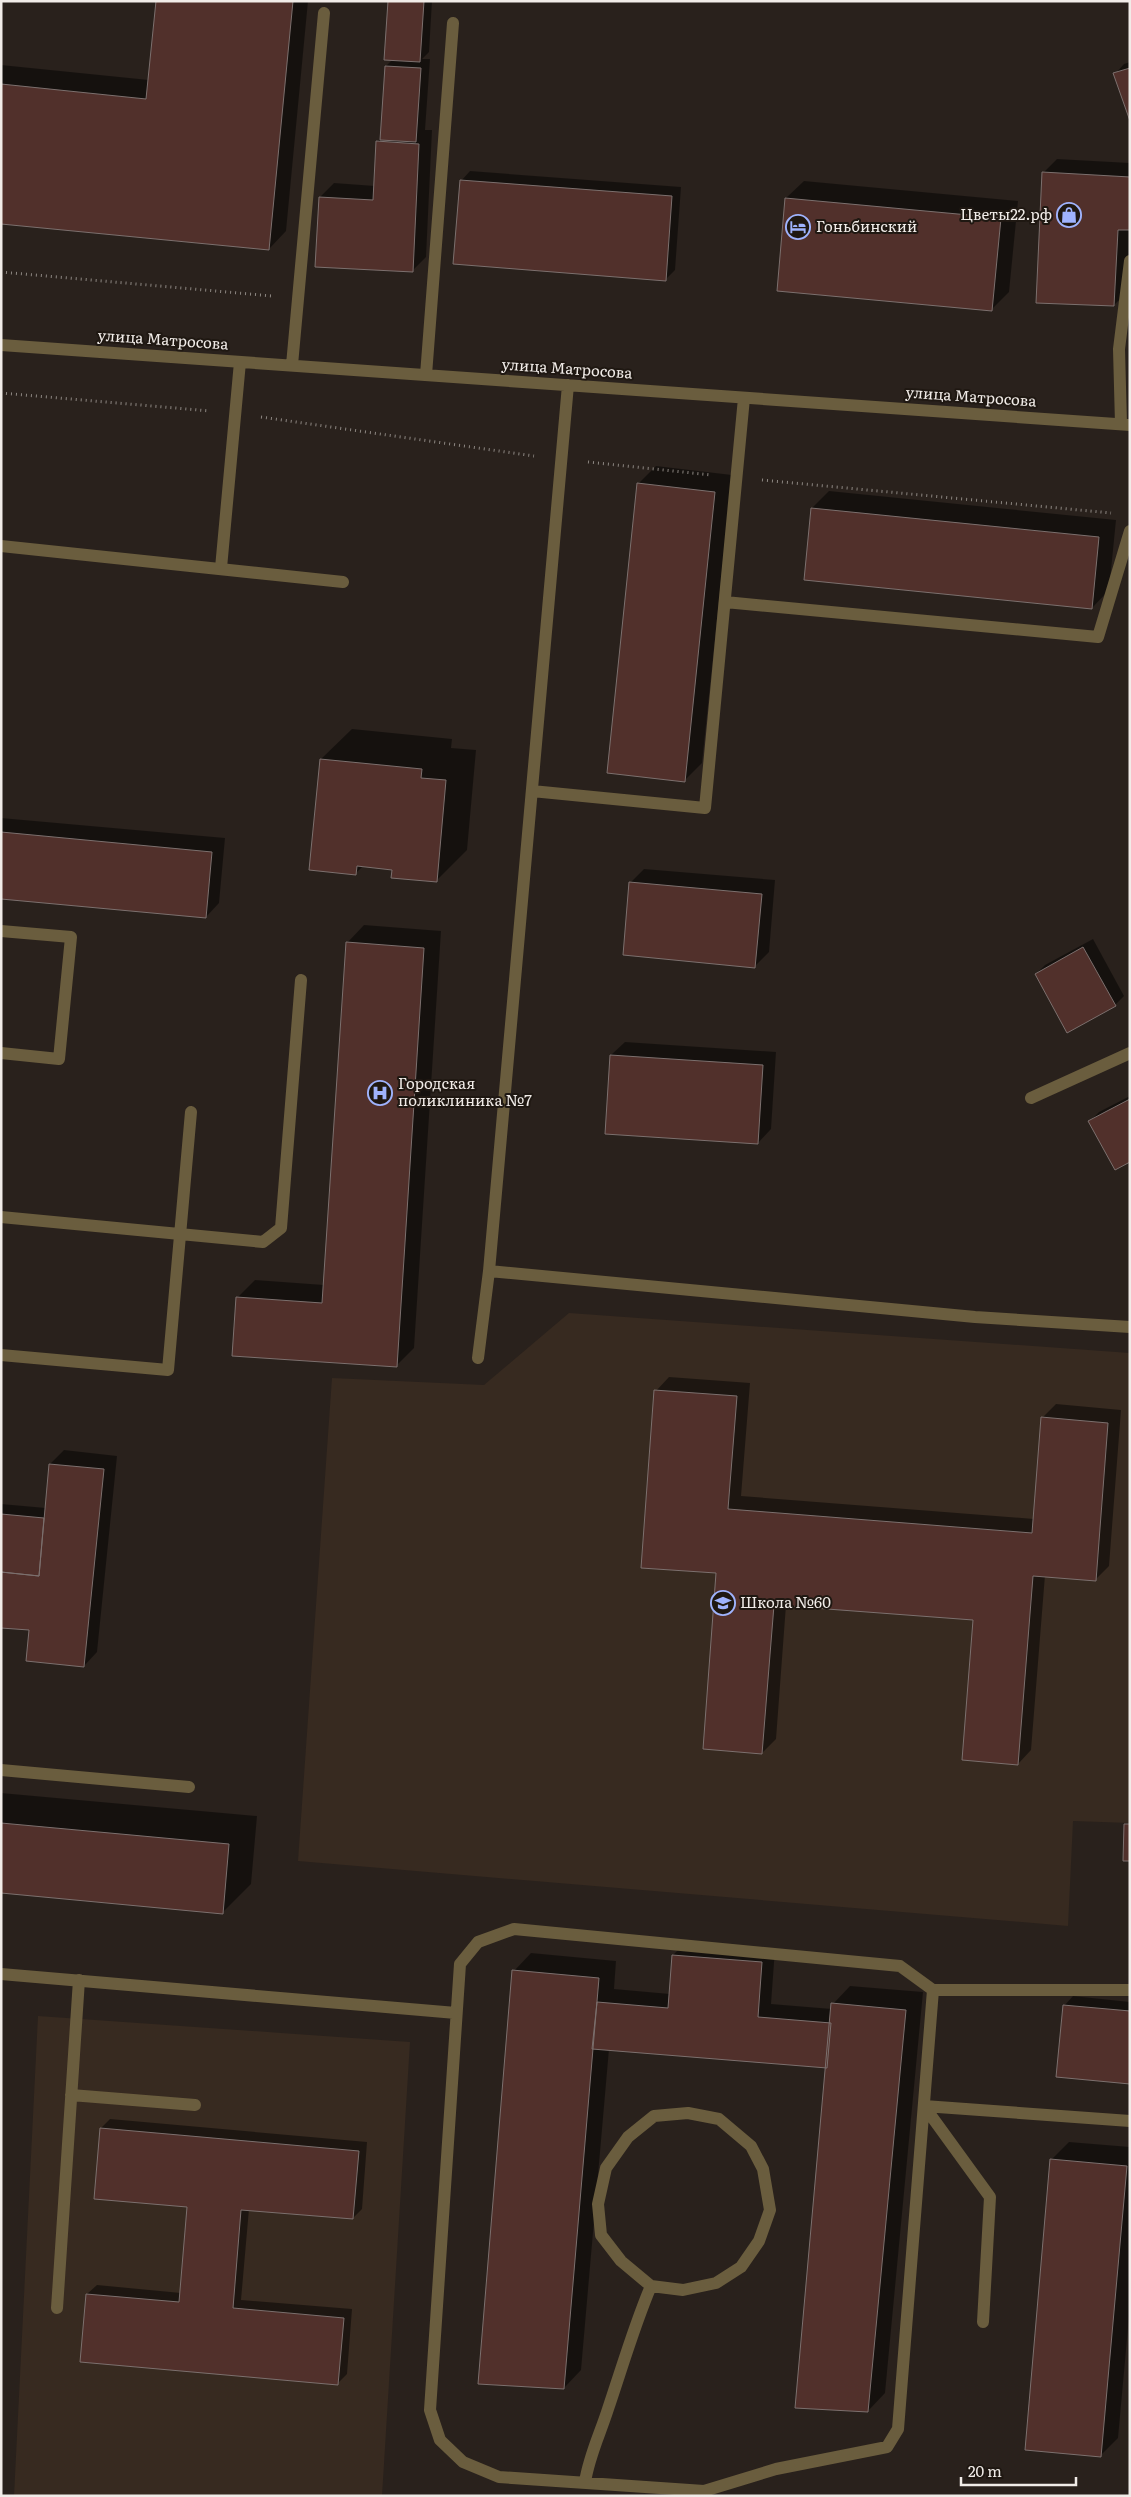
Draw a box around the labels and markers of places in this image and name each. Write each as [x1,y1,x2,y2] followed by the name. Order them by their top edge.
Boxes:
[960,202,1052,225] place label: Цветы22.рф
[1056,202,1082,228] shop icon: Цветы22.рф
[785,214,811,240] hotel icon: Гоньбинский
[816,214,917,237] place label: Гоньбинский
[398,1071,532,1111] place label: Городская поликлиника №7
[367,1080,393,1106] hospital icon: Городская поликлиника №7
[710,1590,736,1616] school or university icon: Школа №60
[740,1590,831,1613] place label: Школа №60

